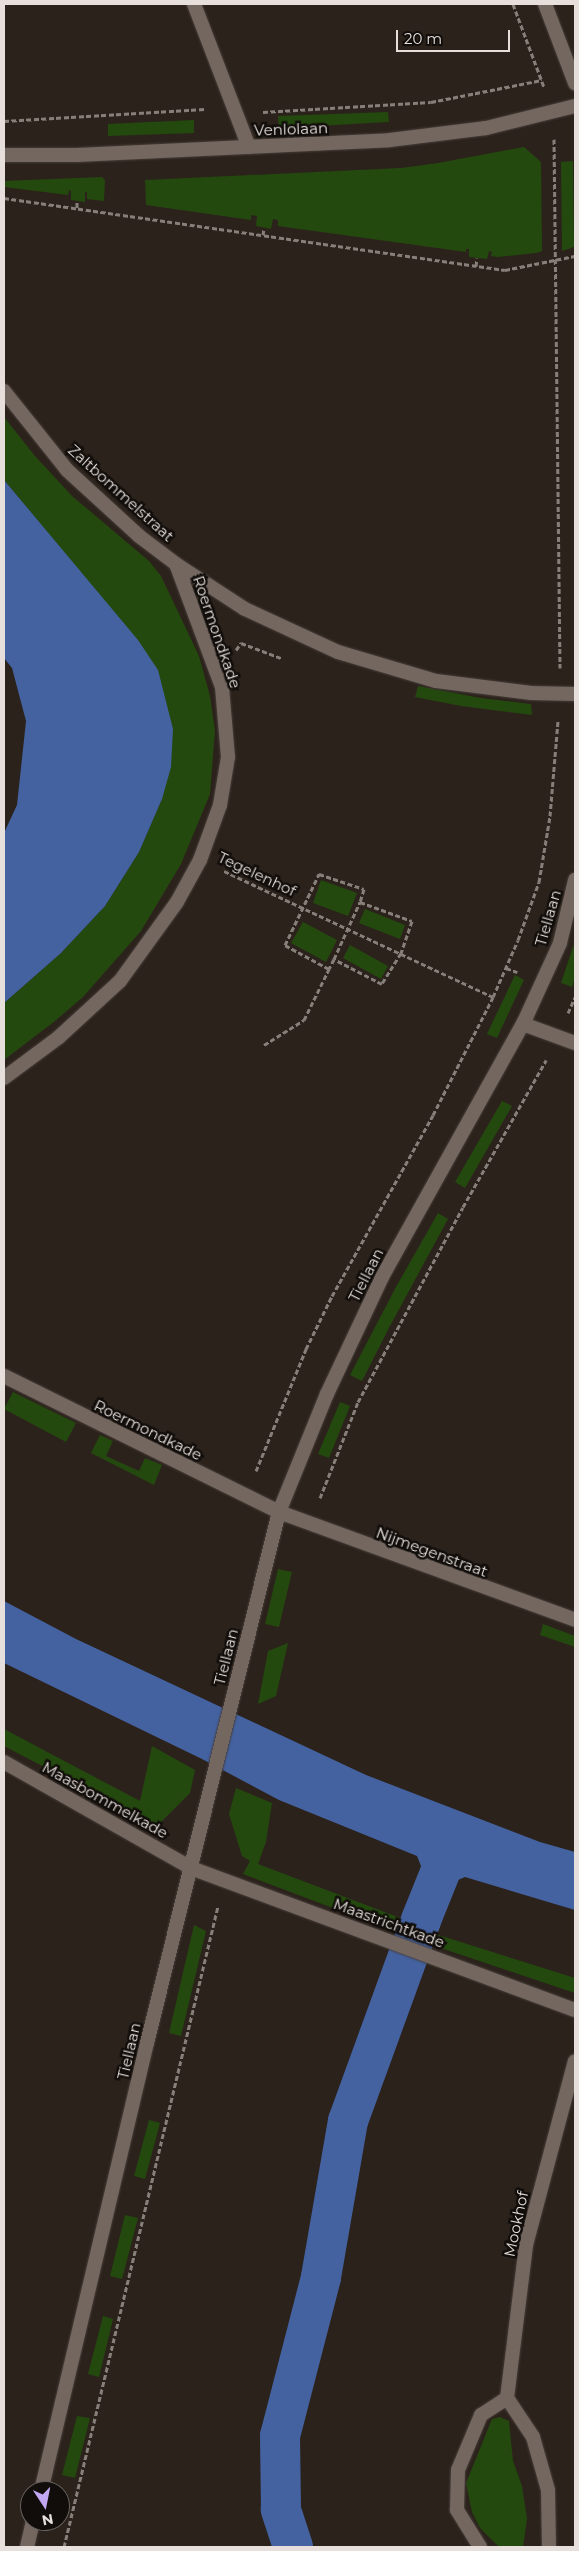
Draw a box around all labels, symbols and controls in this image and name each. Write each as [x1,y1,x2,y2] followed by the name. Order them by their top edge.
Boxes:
[399,20,513,52] scale bar
[404,29,442,48] text: 20 m
[254,119,328,139] street label: Venlolaan
[65,441,177,545] street label: Zaltbommelstraat
[189,573,245,691] street label: Roermondkade
[215,848,299,900] street label: Tegelenhof
[531,888,565,948] street label: Tiellaan
[345,1245,387,1305] street label: Tiellaan
[91,1396,205,1464] street label: Roermondkade
[374,1523,490,1581] street label: Nijmegenstraat
[210,1627,242,1687] street label: Tiellaan
[39,1758,171,1842] street label: Maasbommelkade
[331,1895,447,1951] street label: Maastrichtkade
[114,2021,144,2081] street label: Tiellaan
[500,2189,532,2259] street label: Mookhof
[20,2481,70,2531] north arrow
[40,2510,55,2530] text: N

